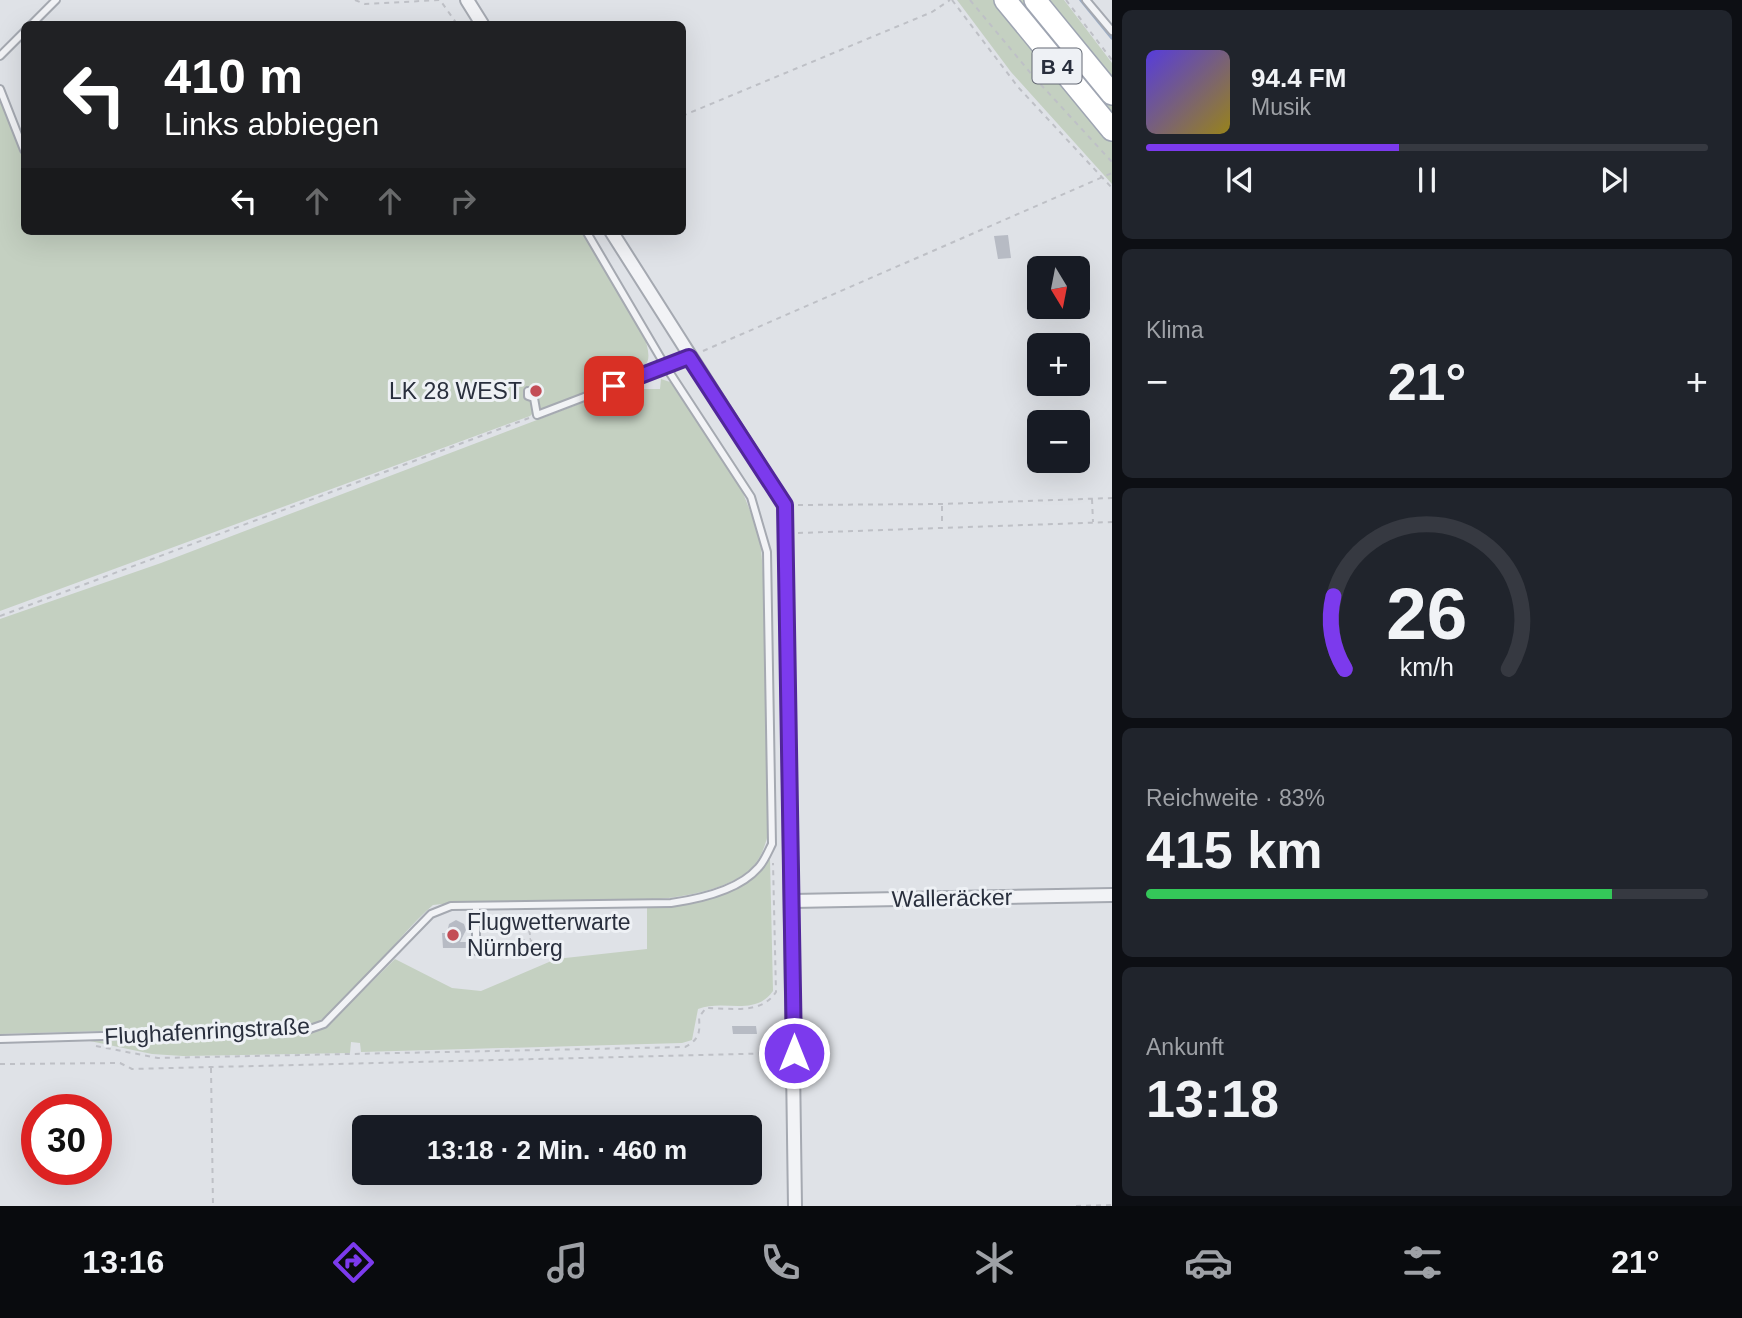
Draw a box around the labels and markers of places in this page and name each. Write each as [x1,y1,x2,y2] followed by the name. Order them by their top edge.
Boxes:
[584,356,644,416] pin
[389,378,522,404] place label: LK 28 WEST
[528,383,544,399] marker: LK 28 WEST
[467,909,631,961] place label: Flugwetterwarte Nürnberg
[445,927,461,943] marker: Flugwetterwarte Nürnberg

